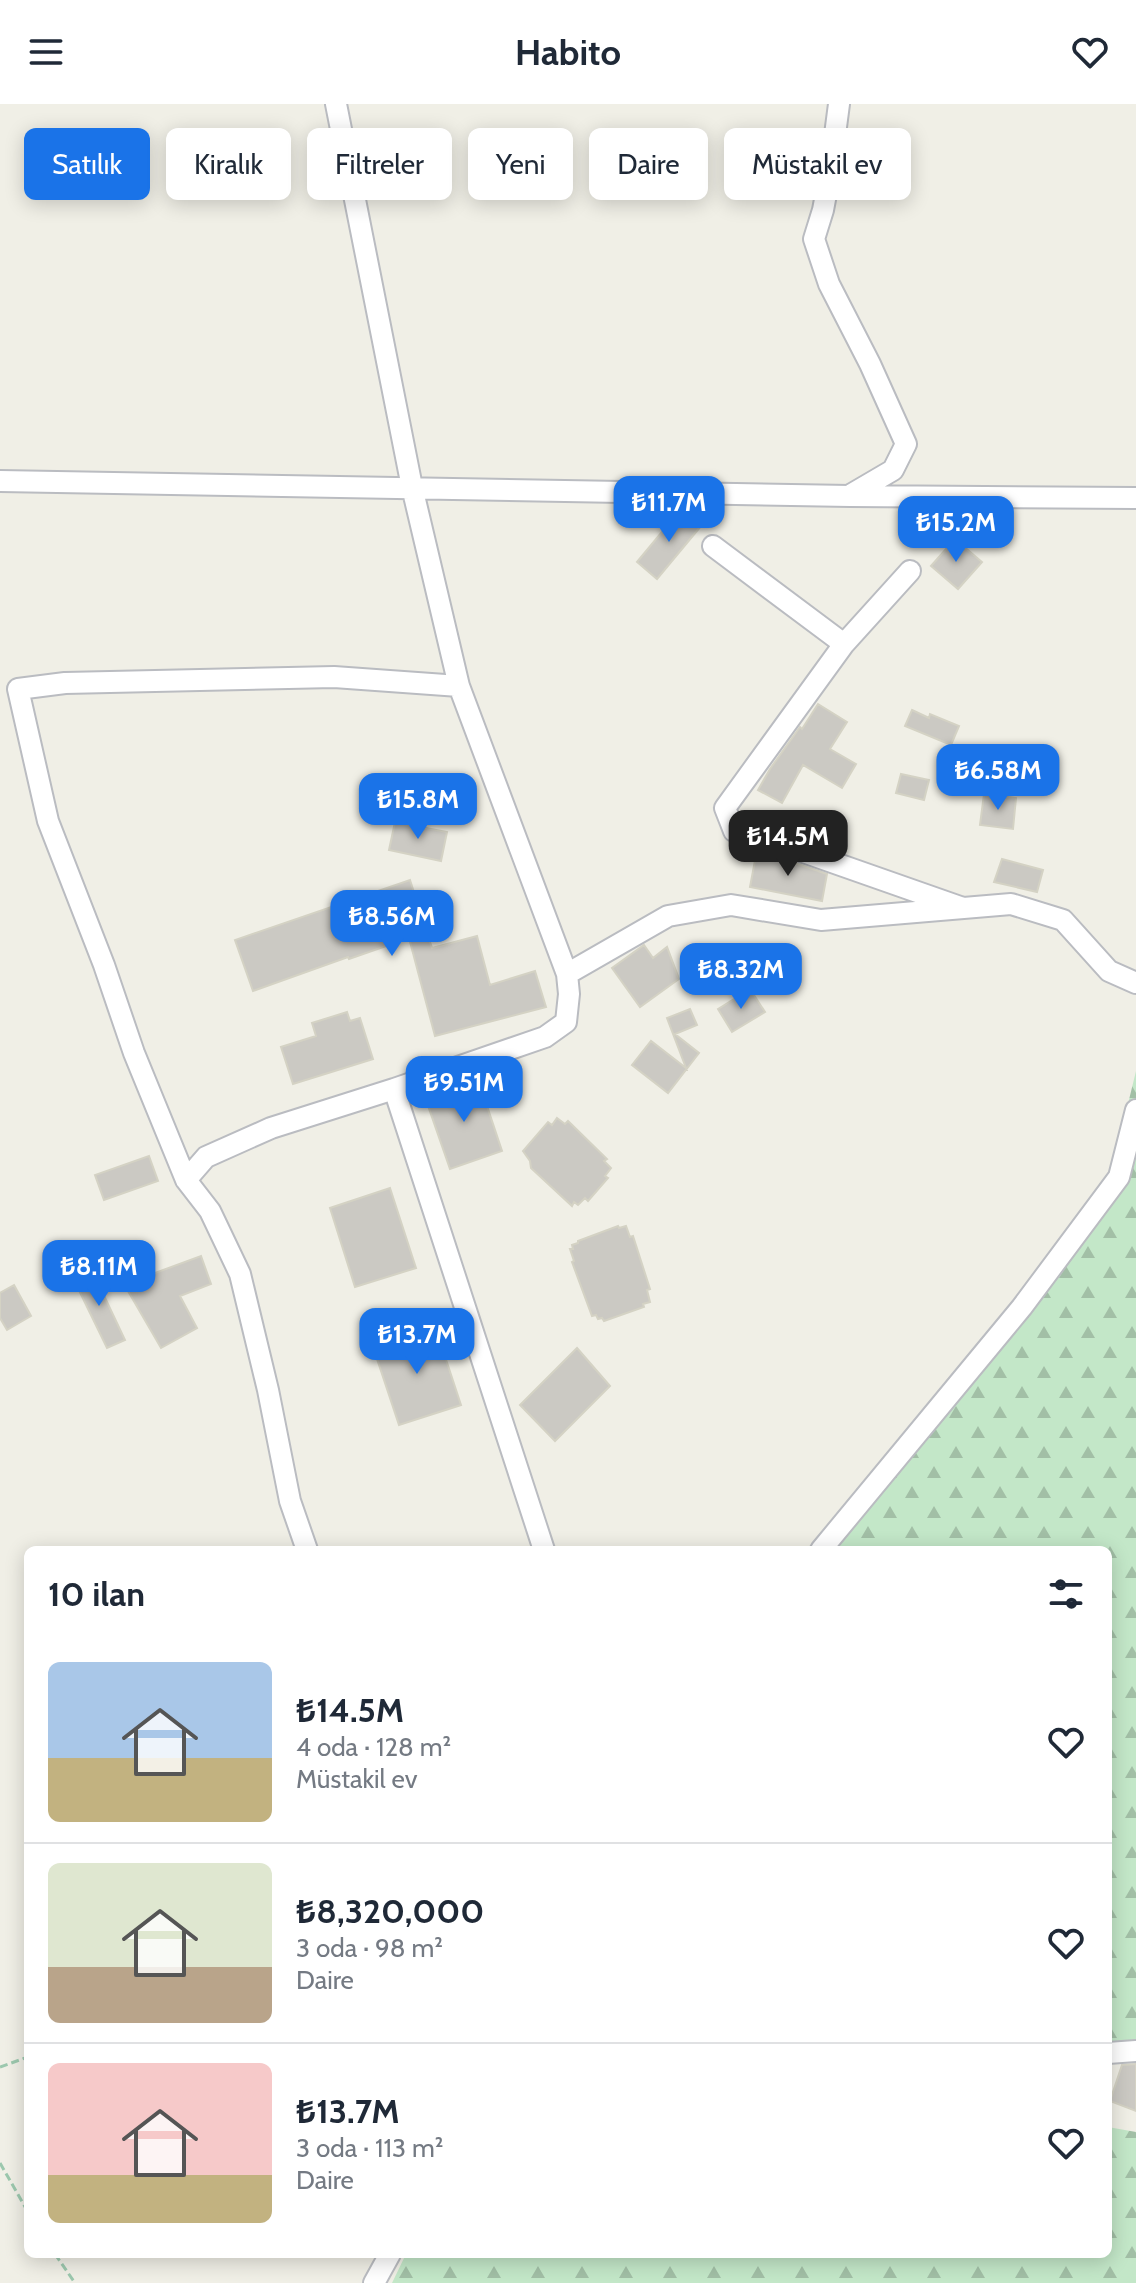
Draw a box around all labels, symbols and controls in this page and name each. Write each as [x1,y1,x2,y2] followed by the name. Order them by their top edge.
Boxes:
[24,30,68,74] icon: menu
[515,30,621,74] text: Habito
[1068,30,1112,74] icon: heart
[24,128,150,200] chip: Satılık
[166,128,291,200] chip: Kiralık
[307,128,452,200] chip: Filtreler
[468,128,573,200] chip: Yeni
[589,128,708,200] chip: Daire
[724,128,911,200] chip: Müstakil ev
[604,476,734,544] pin: ₺11.7M
[632,486,706,518] text: ₺11.7M
[891,496,1021,564] pin: ₺15.2M
[916,506,996,538] text: ₺15.2M
[933,744,1063,812] pin: ₺6.58M
[954,754,1042,786] text: ₺6.58M
[353,773,483,841] pin: ₺15.8M
[377,783,459,815] text: ₺15.8M
[723,810,853,878] pin: ₺14.5M
[747,820,829,852] text: ₺14.5M
[327,890,457,958] pin: ₺8.56M
[348,900,436,932] text: ₺8.56M
[676,943,806,1011] pin: ₺8.32M
[698,953,784,985] text: ₺8.32M
[399,1056,529,1124] pin: ₺9.51M
[424,1066,504,1098] text: ₺9.51M
[34,1240,164,1308] pin: ₺8.11M
[60,1250,138,1282] text: ₺8.11M
[352,1308,482,1376] pin: ₺13.7M
[377,1318,457,1350] text: ₺13.7M
[1044,1572,1088,1616] icon: filters
[48,1573,145,1615] text: 10 ilan
[296,1689,404,1731] text: ₺14.5M
[112,1694,208,1790] icon: home
[1044,1720,1088,1764] icon: heart
[296,1731,451,1763] text: 4 oda · 128 m²
[296,1763,418,1795] text: Müstakil ev
[296,1890,484,1932] text: ₺8,320,000
[112,1895,208,1991] icon: home
[1044,1921,1088,1965] icon: heart
[296,1932,443,1964] text: 3 oda · 98 m²
[296,1964,354,1996] text: Daire
[296,2090,400,2132] text: ₺13.7M
[112,2095,208,2191] icon: home
[1044,2121,1088,2165] icon: heart
[296,2132,443,2164] text: 3 oda · 113 m²
[296,2164,354,2196] text: Daire

